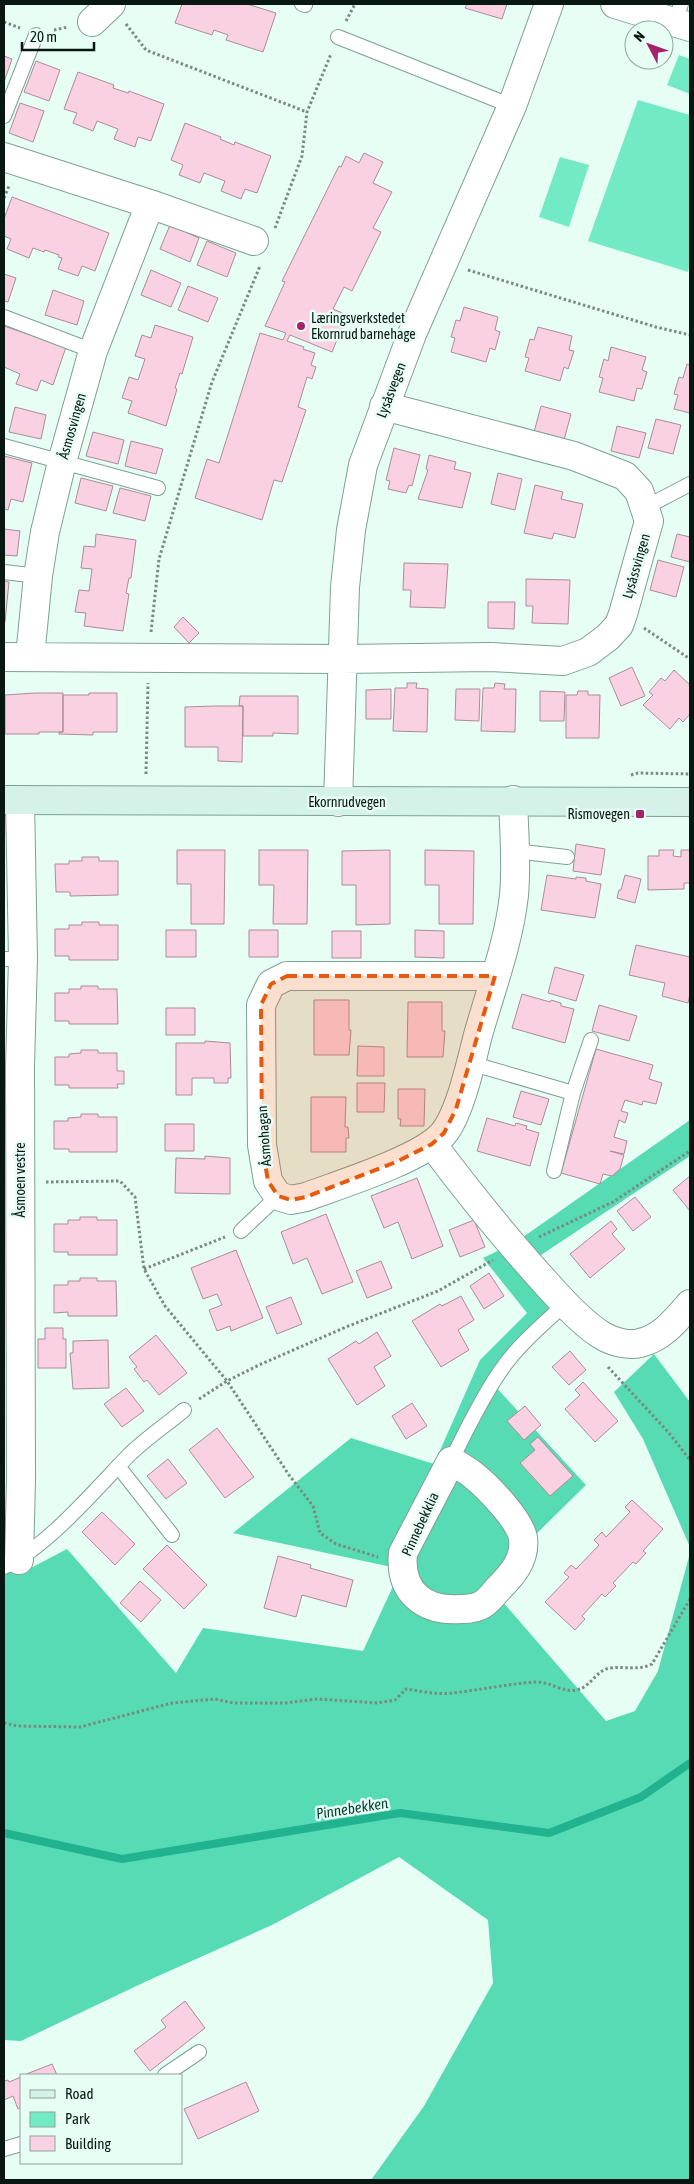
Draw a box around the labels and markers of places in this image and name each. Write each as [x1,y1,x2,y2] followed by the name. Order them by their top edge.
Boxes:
[311,310,416,342] place label: Læringsverkstedet Ekornrud barnehage
[295,320,307,332] marker: Læringsverkstedet Ekornrud barnehage
[567,806,630,822] place label: Rismovegen
[634,808,646,820] marker: Rismovegen

